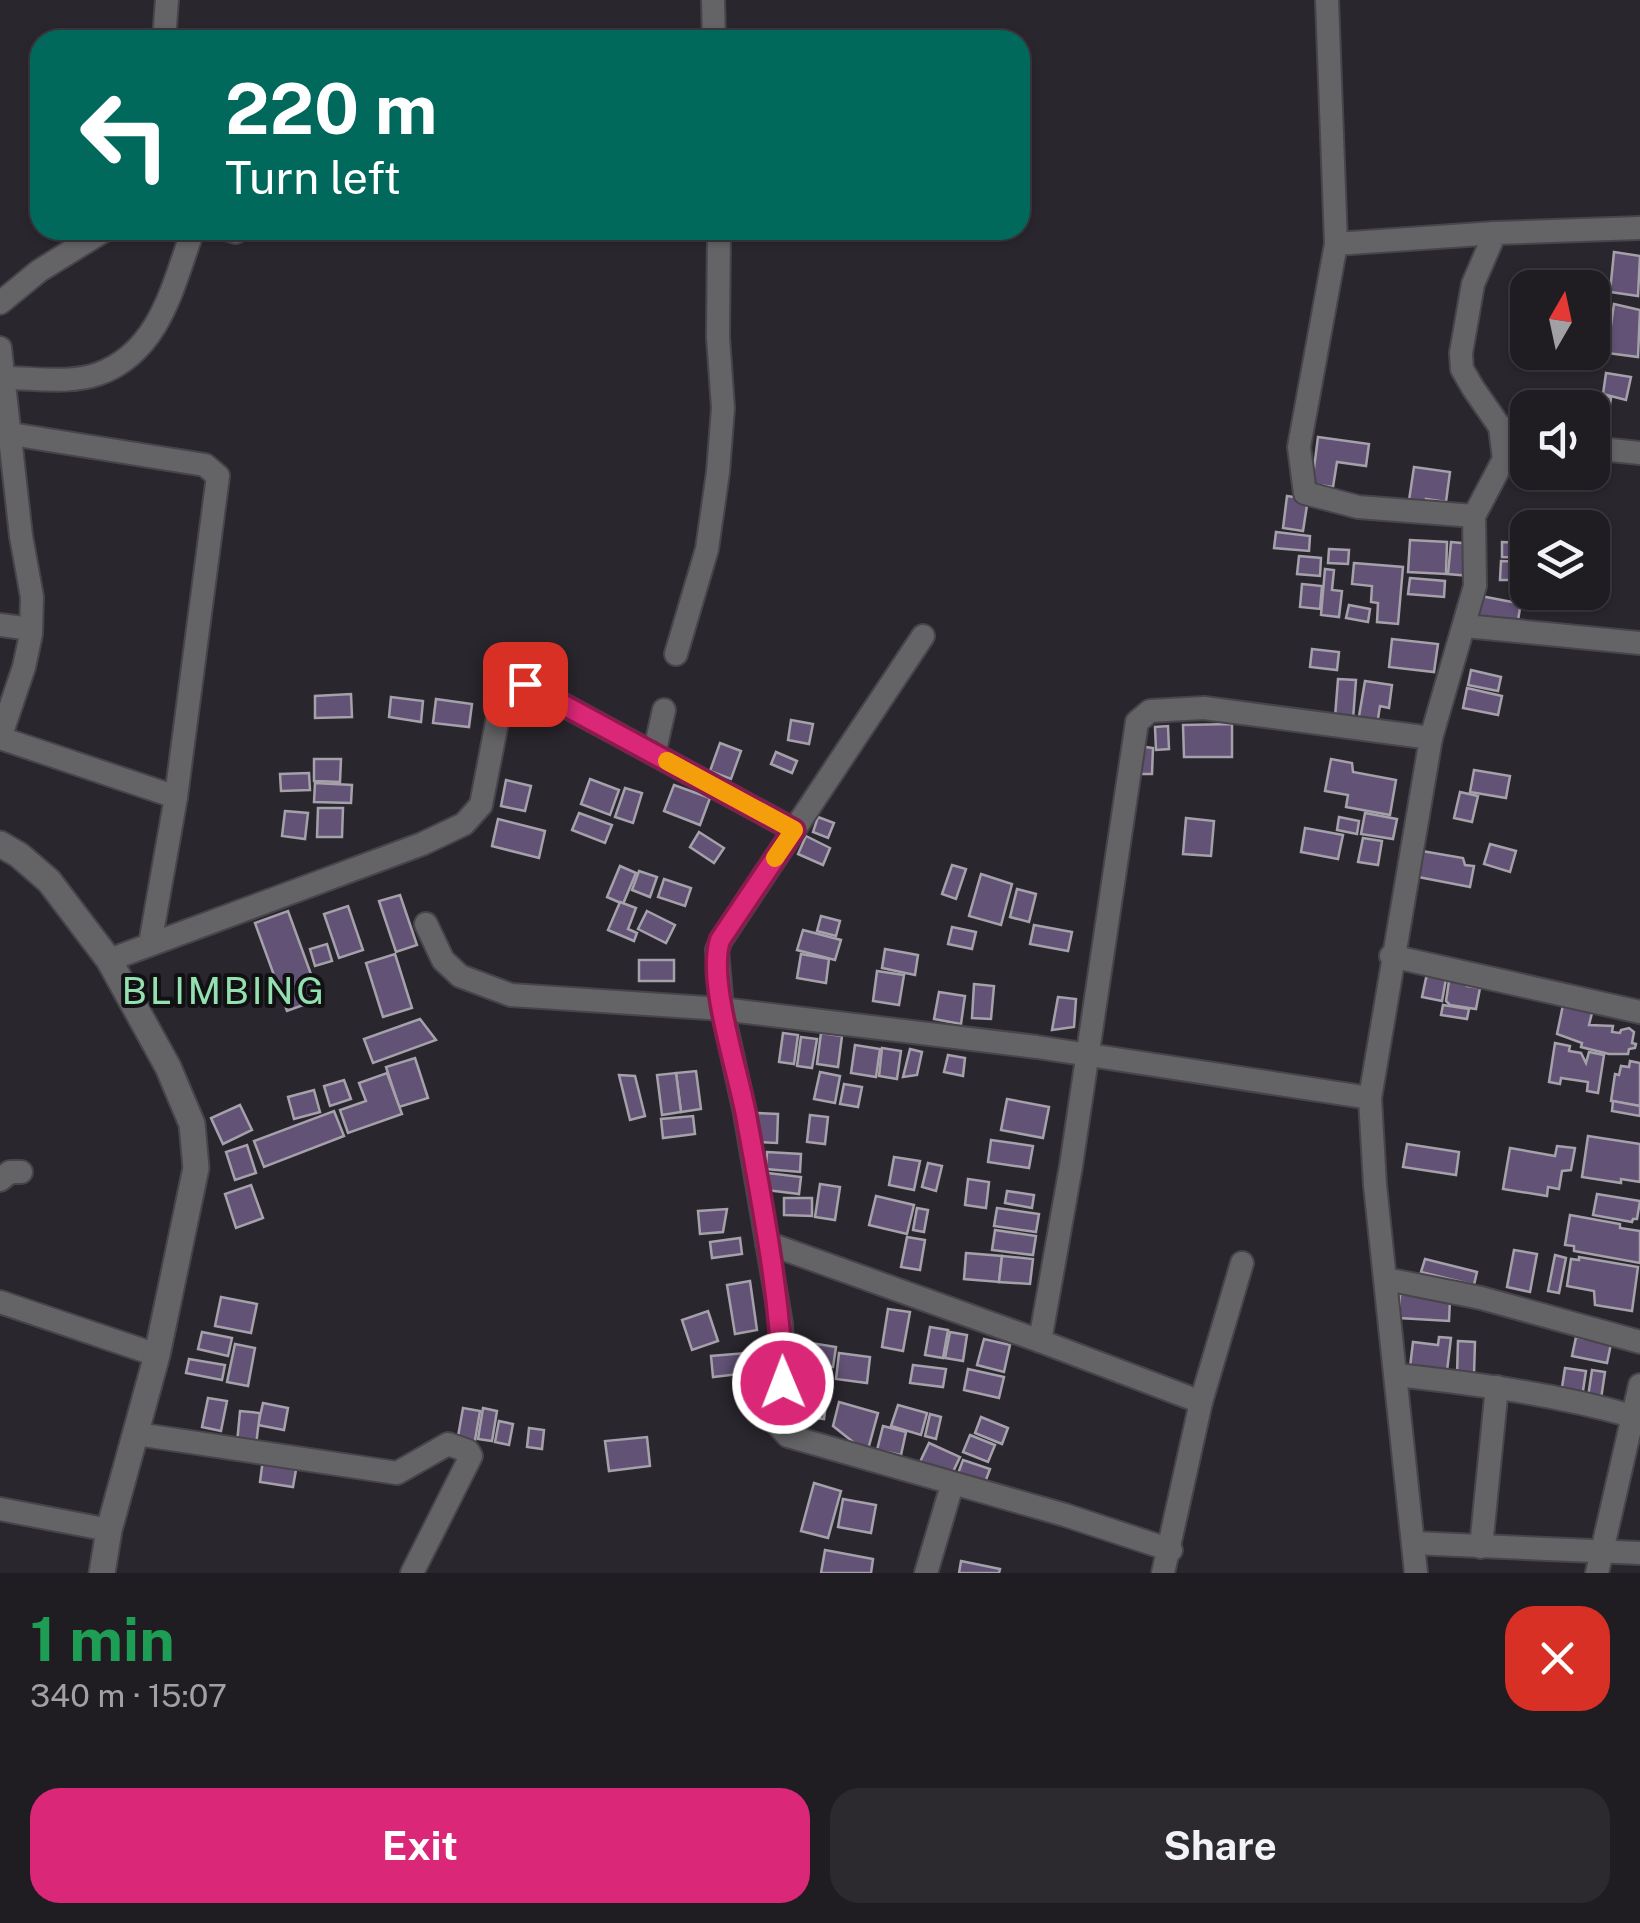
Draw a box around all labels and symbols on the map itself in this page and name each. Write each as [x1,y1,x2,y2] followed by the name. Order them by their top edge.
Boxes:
[1510,270,1610,370] north arrow
[483,642,568,727] pin
[121,968,327,1013] district label: BLIMBING
[731,1331,835,1435] position arrow

